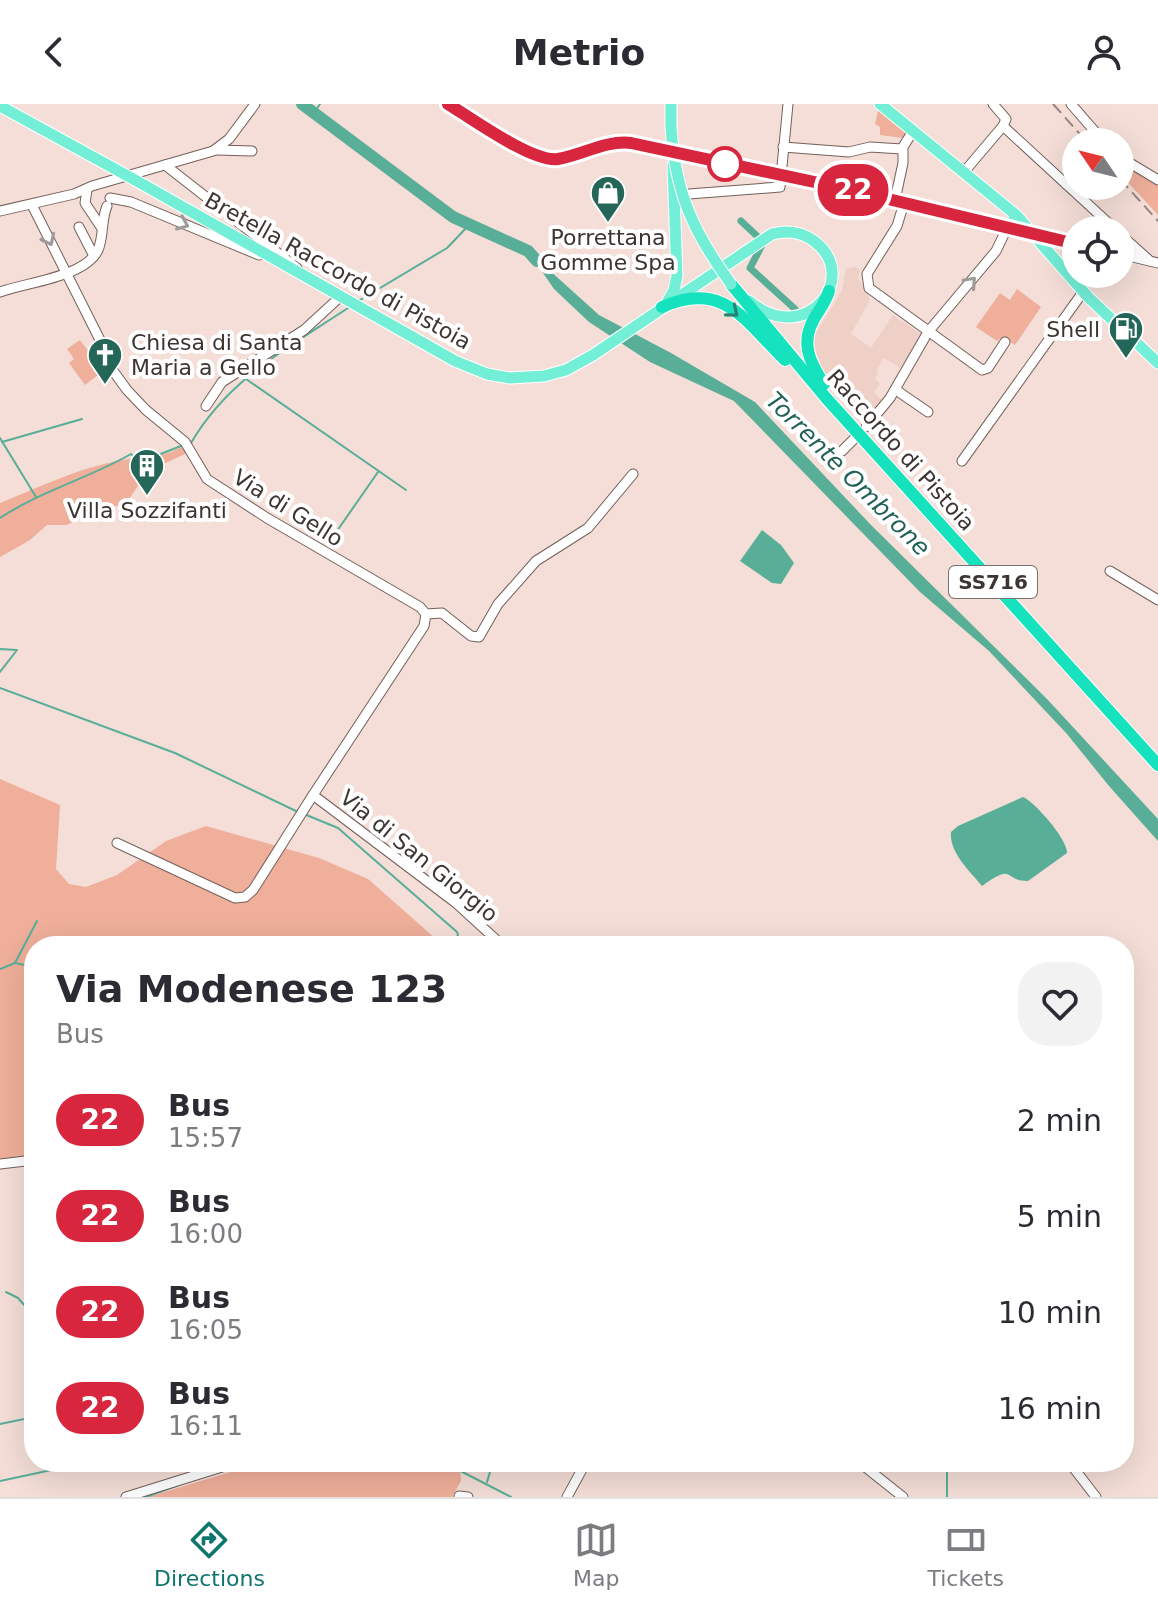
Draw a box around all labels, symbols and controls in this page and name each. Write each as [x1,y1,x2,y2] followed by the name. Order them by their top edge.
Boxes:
[32,30,76,74] icon: back
[1082,30,1126,74] icon: person
[513,32,645,73] text: Metrio
[1062,128,1134,200] north arrow
[1062,128,1134,288] map controls
[708,147,742,181] unlabelled marker
[817,164,889,216] line badge: 22
[834,173,872,206] text: 22
[589,174,627,224] shop icon: Porrettana Gomme Spa
[201,187,475,355] street label: Bretella Raccordo di Pistoia
[175,214,189,230] one-way arrow
[1062,216,1134,288] button: locate
[540,225,676,275] place label: Porrettana Gomme Spa
[39,231,55,246] one-way arrow
[961,277,976,291] one-way arrow
[724,302,739,317] one-way arrow
[1107,310,1145,360] fuel station icon: Shell
[1046,317,1100,342] place label: Shell
[131,330,302,380] place label: Chiesa di Santa Maria a Gello
[86,336,124,386] church icon: Chiesa di Santa Maria a Gello
[822,364,980,536] street label: Raccordo di Pistoia
[760,386,936,562] water label: Torrente Ombrone
[128,447,166,497] building icon: Villa Sozzifanti
[229,464,347,552] street label: Via di Gello
[67,498,227,523] place label: Villa Sozzifanti
[949,566,1037,598] road number: SS716
[335,785,503,927] street label: Via di San Giorgio
[1018,962,1102,1046] button: heart
[56,967,447,1011] text: Via Modenese 123
[56,1019,104,1049] text: Bus
[168,1088,230,1123] text: Bus
[81,1103,119,1136] text: 22
[1017,1103,1102,1138] text: 2 min
[168,1123,243,1153] text: 15:57
[168,1184,230,1219] text: Bus
[81,1199,119,1232] text: 22
[1017,1199,1102,1234] text: 5 min
[168,1219,243,1249] text: 16:00
[168,1280,230,1315] text: Bus
[81,1295,119,1328] text: 22
[998,1295,1102,1330] text: 10 min
[168,1315,243,1345] text: 16:05
[168,1376,230,1411] text: Bus
[81,1391,119,1424] text: 22
[998,1391,1102,1426] text: 16 min
[168,1411,243,1441] text: 16:11
[154,1518,265,1591] tab: Directions
[573,1518,619,1591] tab: Map
[927,1518,1004,1591] tab: Tickets

